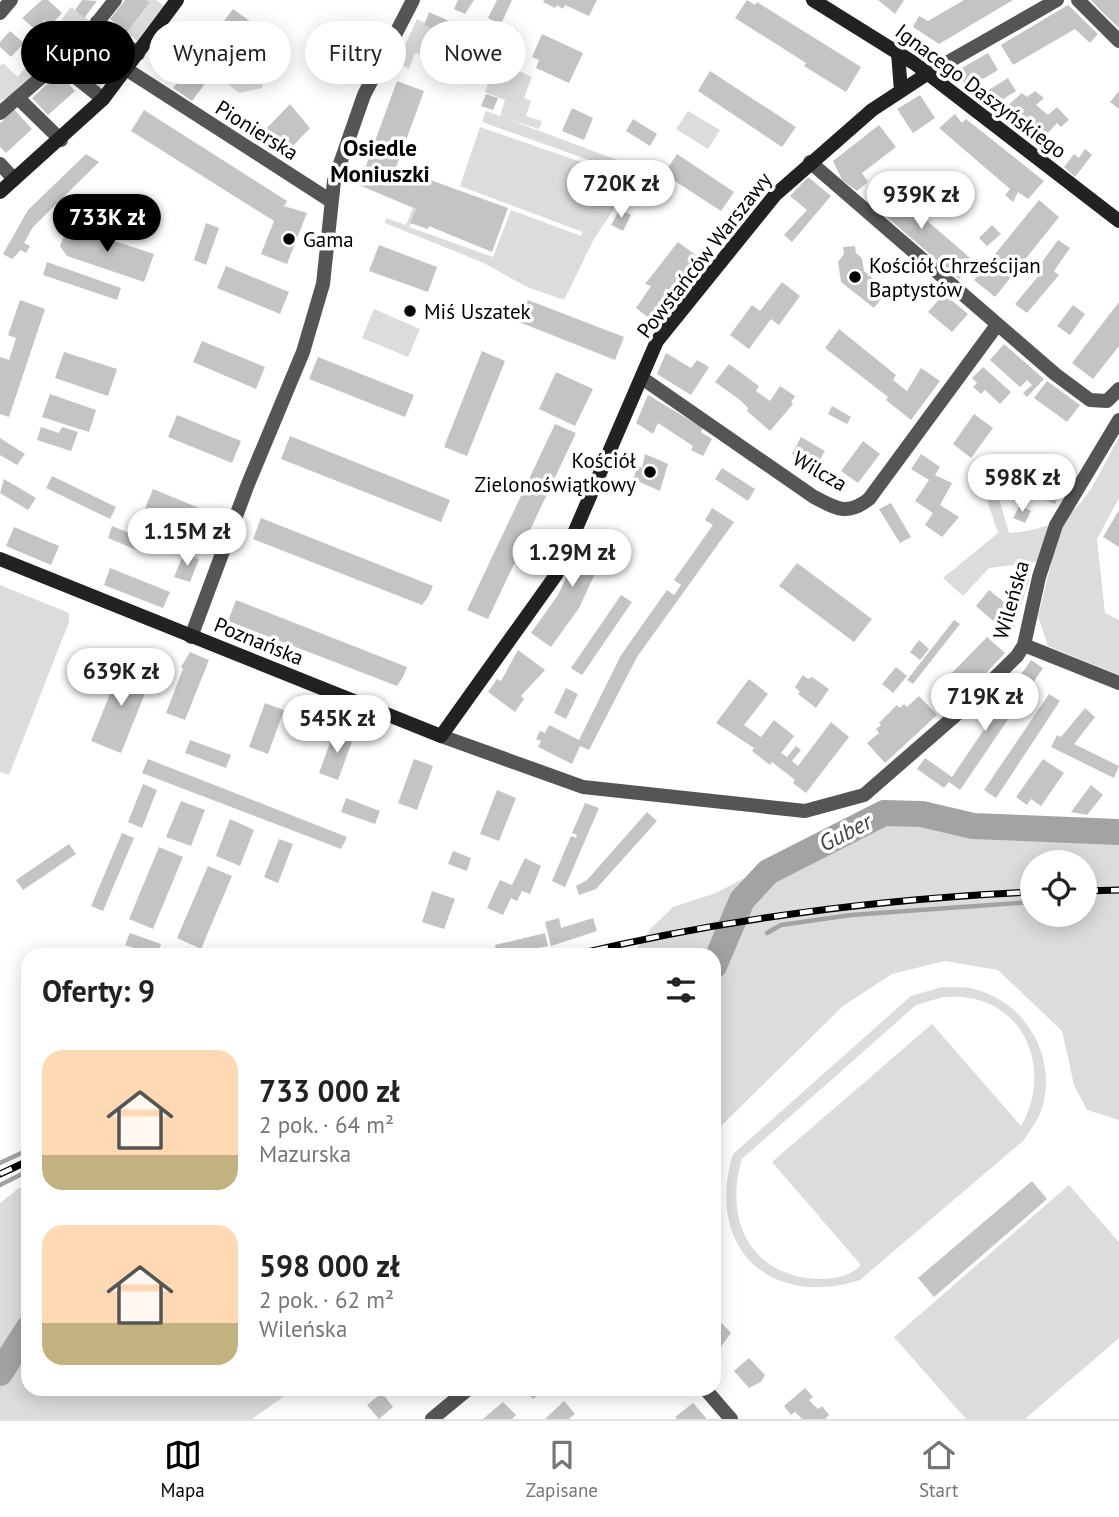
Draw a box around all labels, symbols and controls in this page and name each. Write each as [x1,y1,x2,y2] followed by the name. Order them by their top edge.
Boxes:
[890,18,1072,164] street label: Ignacego Daszyńskiego
[21,21,135,84] chip: Kupno
[149,21,291,84] chip: Wynajem
[305,21,406,84] chip: Filtry
[420,21,526,84] chip: Nowe
[210,94,304,166] street label: Pionierska
[330,133,430,188] district label: Osiedle Moniuszki
[556,160,686,220] pin: 720K zł
[631,166,777,344] street label: Powstańców Warszawy
[583,168,659,197] text: 720K zł
[856,172,986,231] pin: 939K zł
[883,179,959,208] text: 939K zł
[42,194,172,254] pin: 733K zł
[69,202,145,231] text: 733K zł
[303,226,354,253] place label: Gama
[281,231,297,247] marker: Gama
[869,252,1041,303] place label: Kościół Chrześcijan Baptystów
[847,269,863,285] marker: Kościół Chrześcijan Baptystów
[424,298,531,325] place label: Miś Uszatek
[402,303,418,319] marker: Miś Uszatek
[788,445,852,497] street label: Wilcza
[475,447,636,498] place label: Kościół Zielonoświątkowy
[957,454,1087,514] pin: 598K zł
[984,462,1060,491] text: 598K zł
[642,464,658,480] marker: Kościół Zielonoświątkowy
[115,508,259,568] pin: 1.15M zł
[144,516,230,545] text: 1.15M zł
[500,530,644,589] pin: 1.29M zł
[529,537,615,566] text: 1.29M zł
[987,558,1035,642] street label: Wileńska
[210,611,308,671] street label: Poznańska
[56,648,186,708] pin: 639K zł
[83,656,159,685] text: 639K zł
[920,674,1050,733] pin: 719K zł
[947,681,1023,710] text: 719K zł
[272,696,402,755] pin: 545K zł
[299,703,375,732] text: 545K zł
[814,806,878,857] water label: Guber
[1020,850,1097,927] map controls
[1020,850,1097,927] button: locate
[42,971,155,1010] text: Oferty: 9
[662,971,700,1009] icon: filters
[259,1071,400,1110] text: 733 000 zł
[98,1078,182,1162] icon: home
[259,1110,394,1139] text: 2 pok. · 64 m²
[259,1139,351,1168] text: Mazurska
[259,1246,400,1285] text: 598 000 zł
[98,1253,182,1337] icon: home
[259,1285,394,1314] text: 2 pok. · 62 m²
[259,1314,347,1343] text: Wileńska
[161,1436,205,1502] tab: Mapa
[526,1436,598,1502] tab: Zapisane
[919,1436,958,1502] tab: Start

